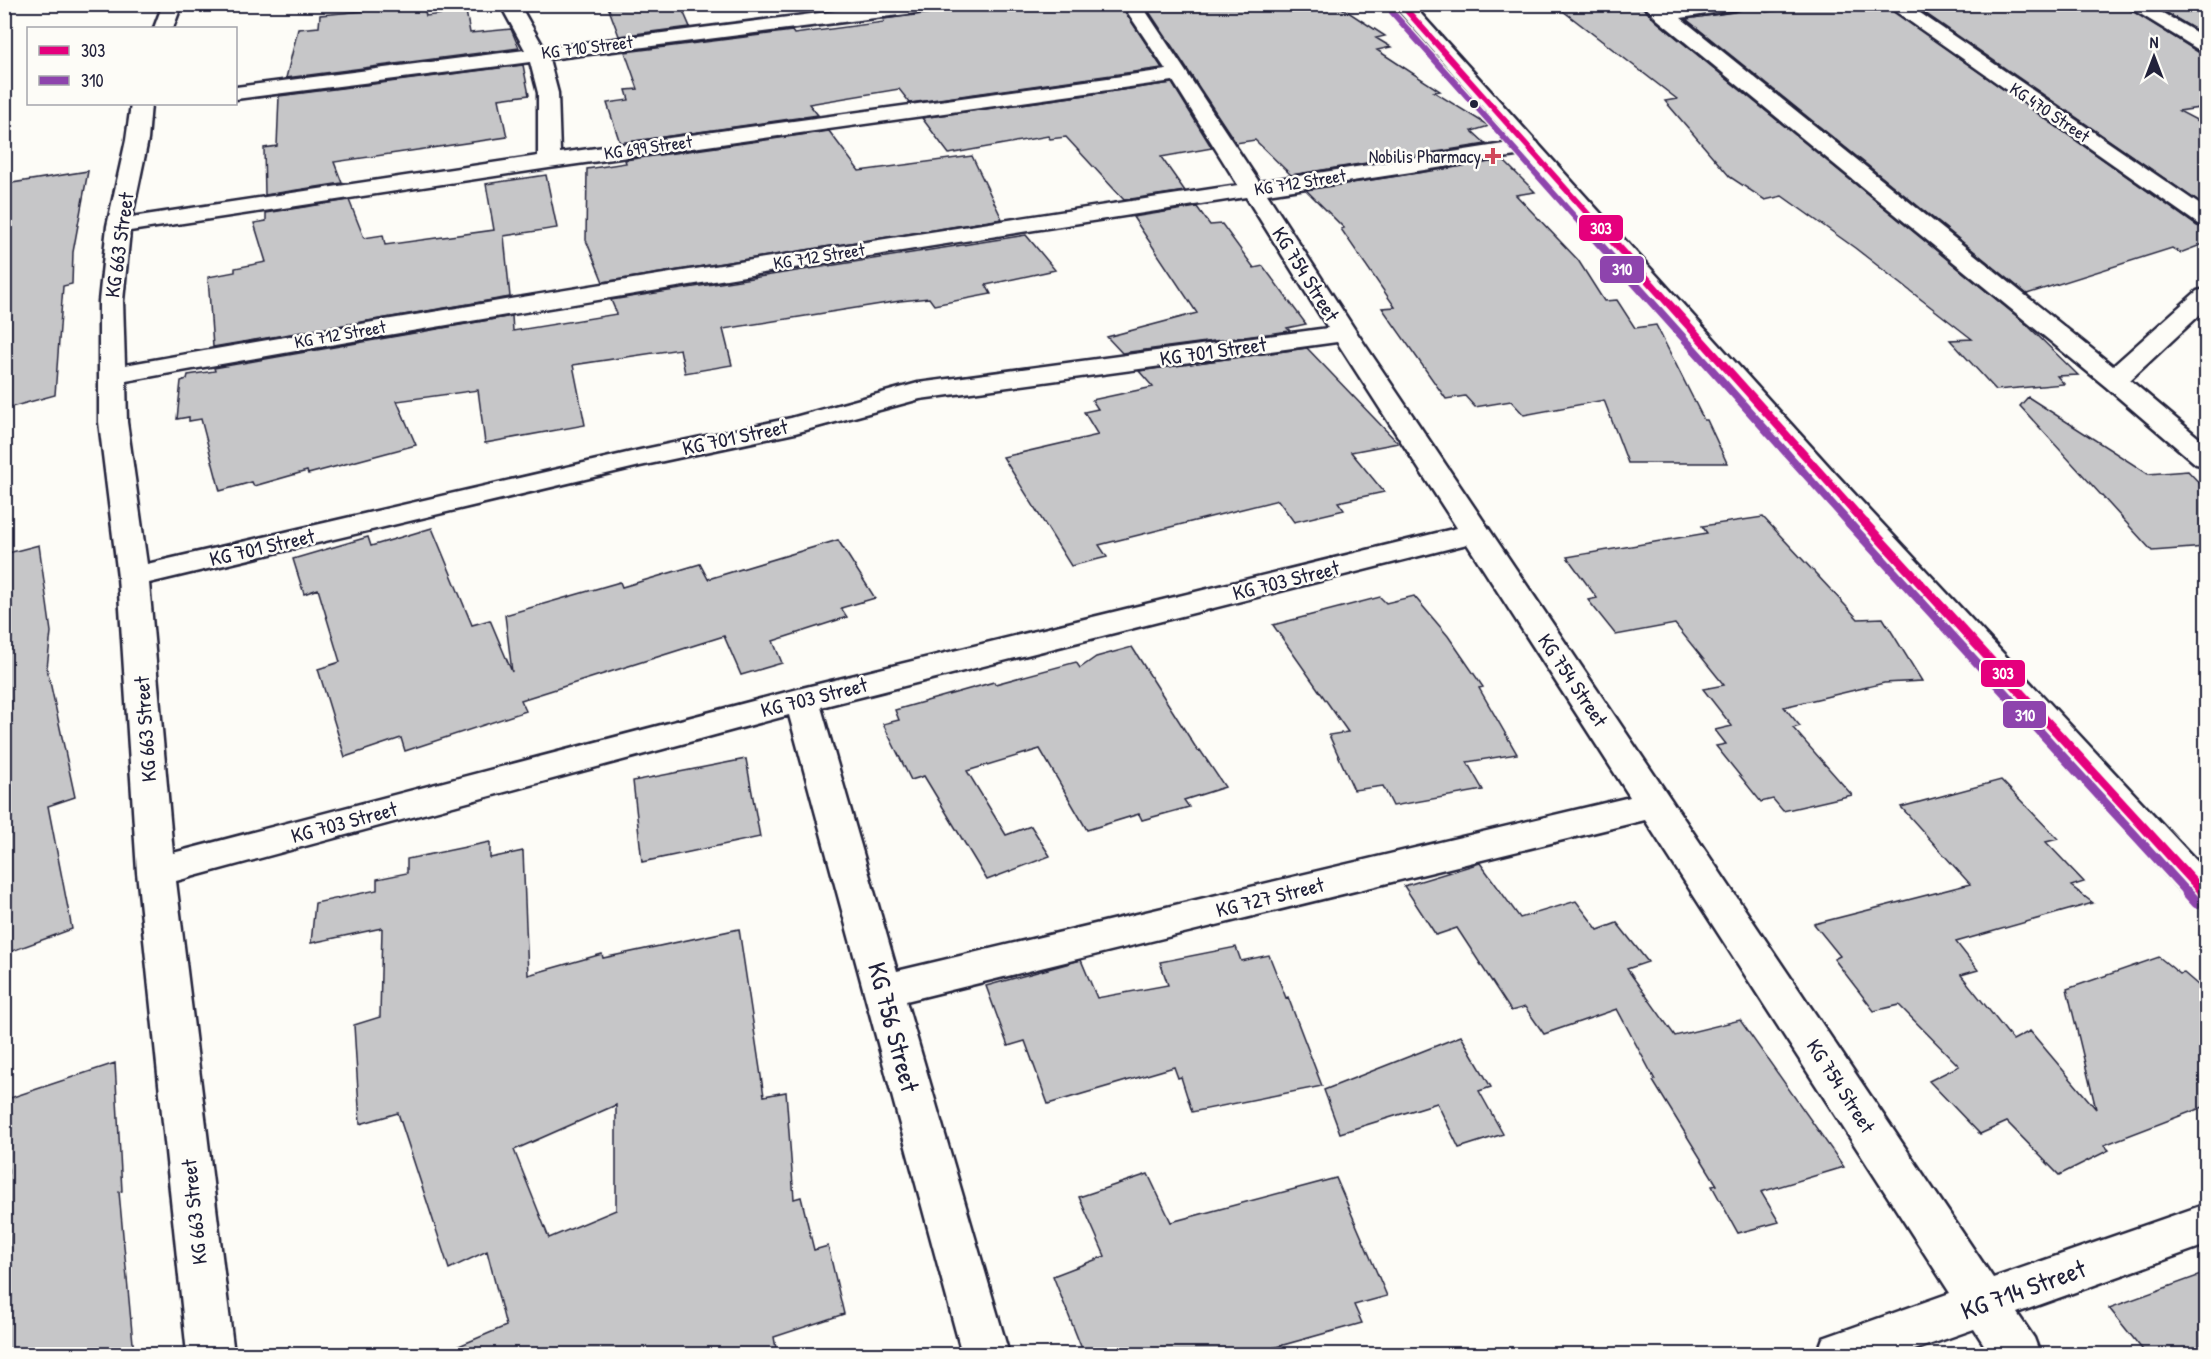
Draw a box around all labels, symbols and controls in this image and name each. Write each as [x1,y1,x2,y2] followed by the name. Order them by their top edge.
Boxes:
[27,27,237,105] legend
[2124,27,2184,87] north arrow
[540,29,635,65] street label: KG 710 Street
[2150,31,2159,53] text: N
[81,38,105,63] text: 303
[81,68,104,93] text: 310
[2005,76,2096,149] street label: KG 470 Street
[1468,98,1480,110] unlabelled marker
[602,128,694,166] street label: KG 699 Street
[1369,144,1481,169] place label: Nobilis Pharmacy
[1486,149,1500,163] marker: Nobilis Pharmacy
[1253,162,1348,202] street label: KG 712 Street
[97,190,141,299] street label: KG 663 Street
[1578,214,1624,242] line badge: 303
[1590,217,1612,239] text: 303
[1265,221,1347,328] street label: KG 754 Street
[772,236,867,276] street label: KG 712 Street
[1599,255,1645,284] line badge: 310
[1612,258,1632,280] text: 310
[292,314,388,354] street label: KG 712 Street
[1158,329,1269,373] street label: KG 701 Street
[680,412,791,462] street label: KG 701 Street
[207,521,318,573] street label: KG 701 Street
[1230,553,1343,607] street label: KG 703 Street
[1531,628,1615,733] street label: KG 754 Street
[1980,659,2026,688] line badge: 303
[1992,662,2014,684] text: 303
[758,670,871,724] street label: KG 703 Street
[127,674,163,783] street label: KG 663 Street
[2002,700,2047,729] line badge: 310
[2015,704,2035,726] text: 310
[288,794,401,850] street label: KG 703 Street
[1213,869,1328,924] street label: KG 727 Street
[860,958,928,1097] street label: KG 756 Street
[1800,1033,1883,1139] street label: KG 754 Street
[174,1157,214,1266] street label: KG 663 Street
[1956,1250,2091,1328] street label: KG 714 Street

